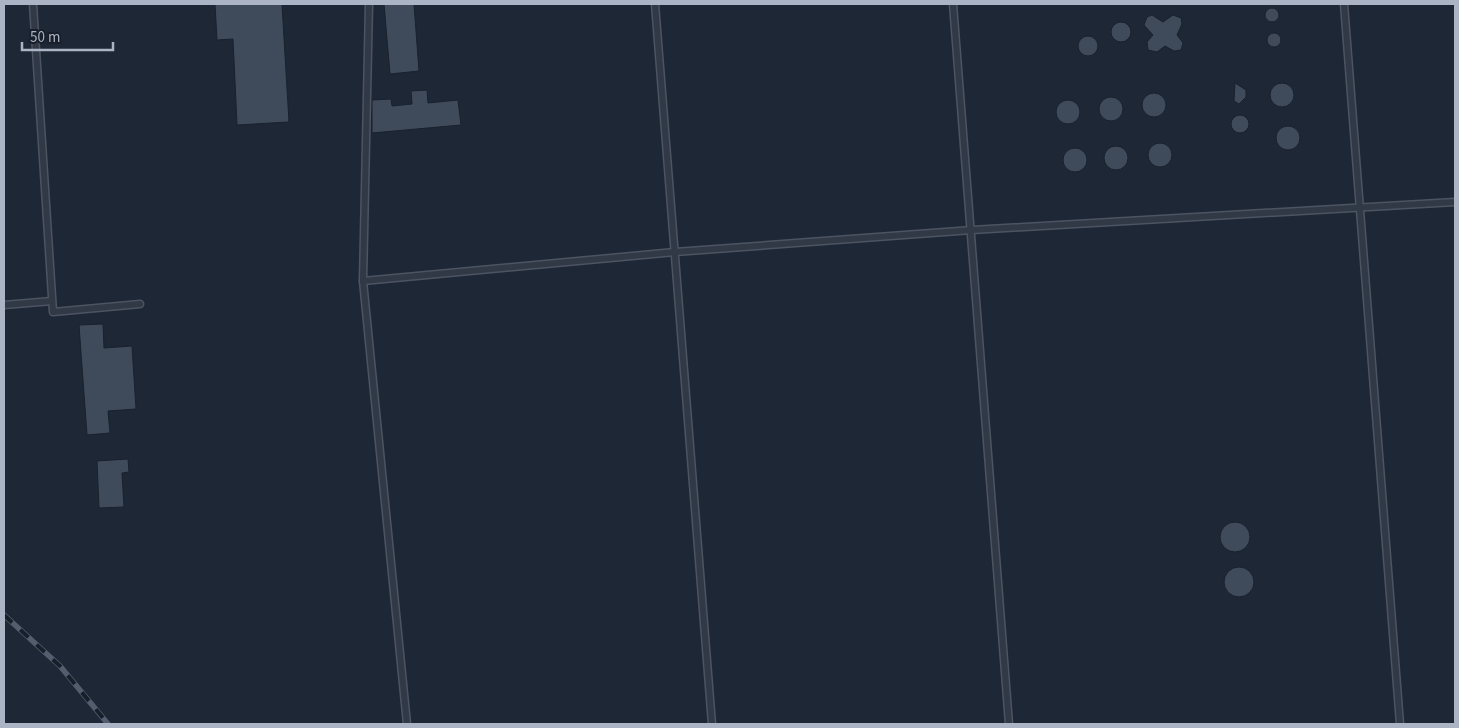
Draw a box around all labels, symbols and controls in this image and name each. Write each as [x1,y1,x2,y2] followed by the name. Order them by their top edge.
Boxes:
[22,20,114,52] scale bar
[30,27,60,48] text: 50 m

